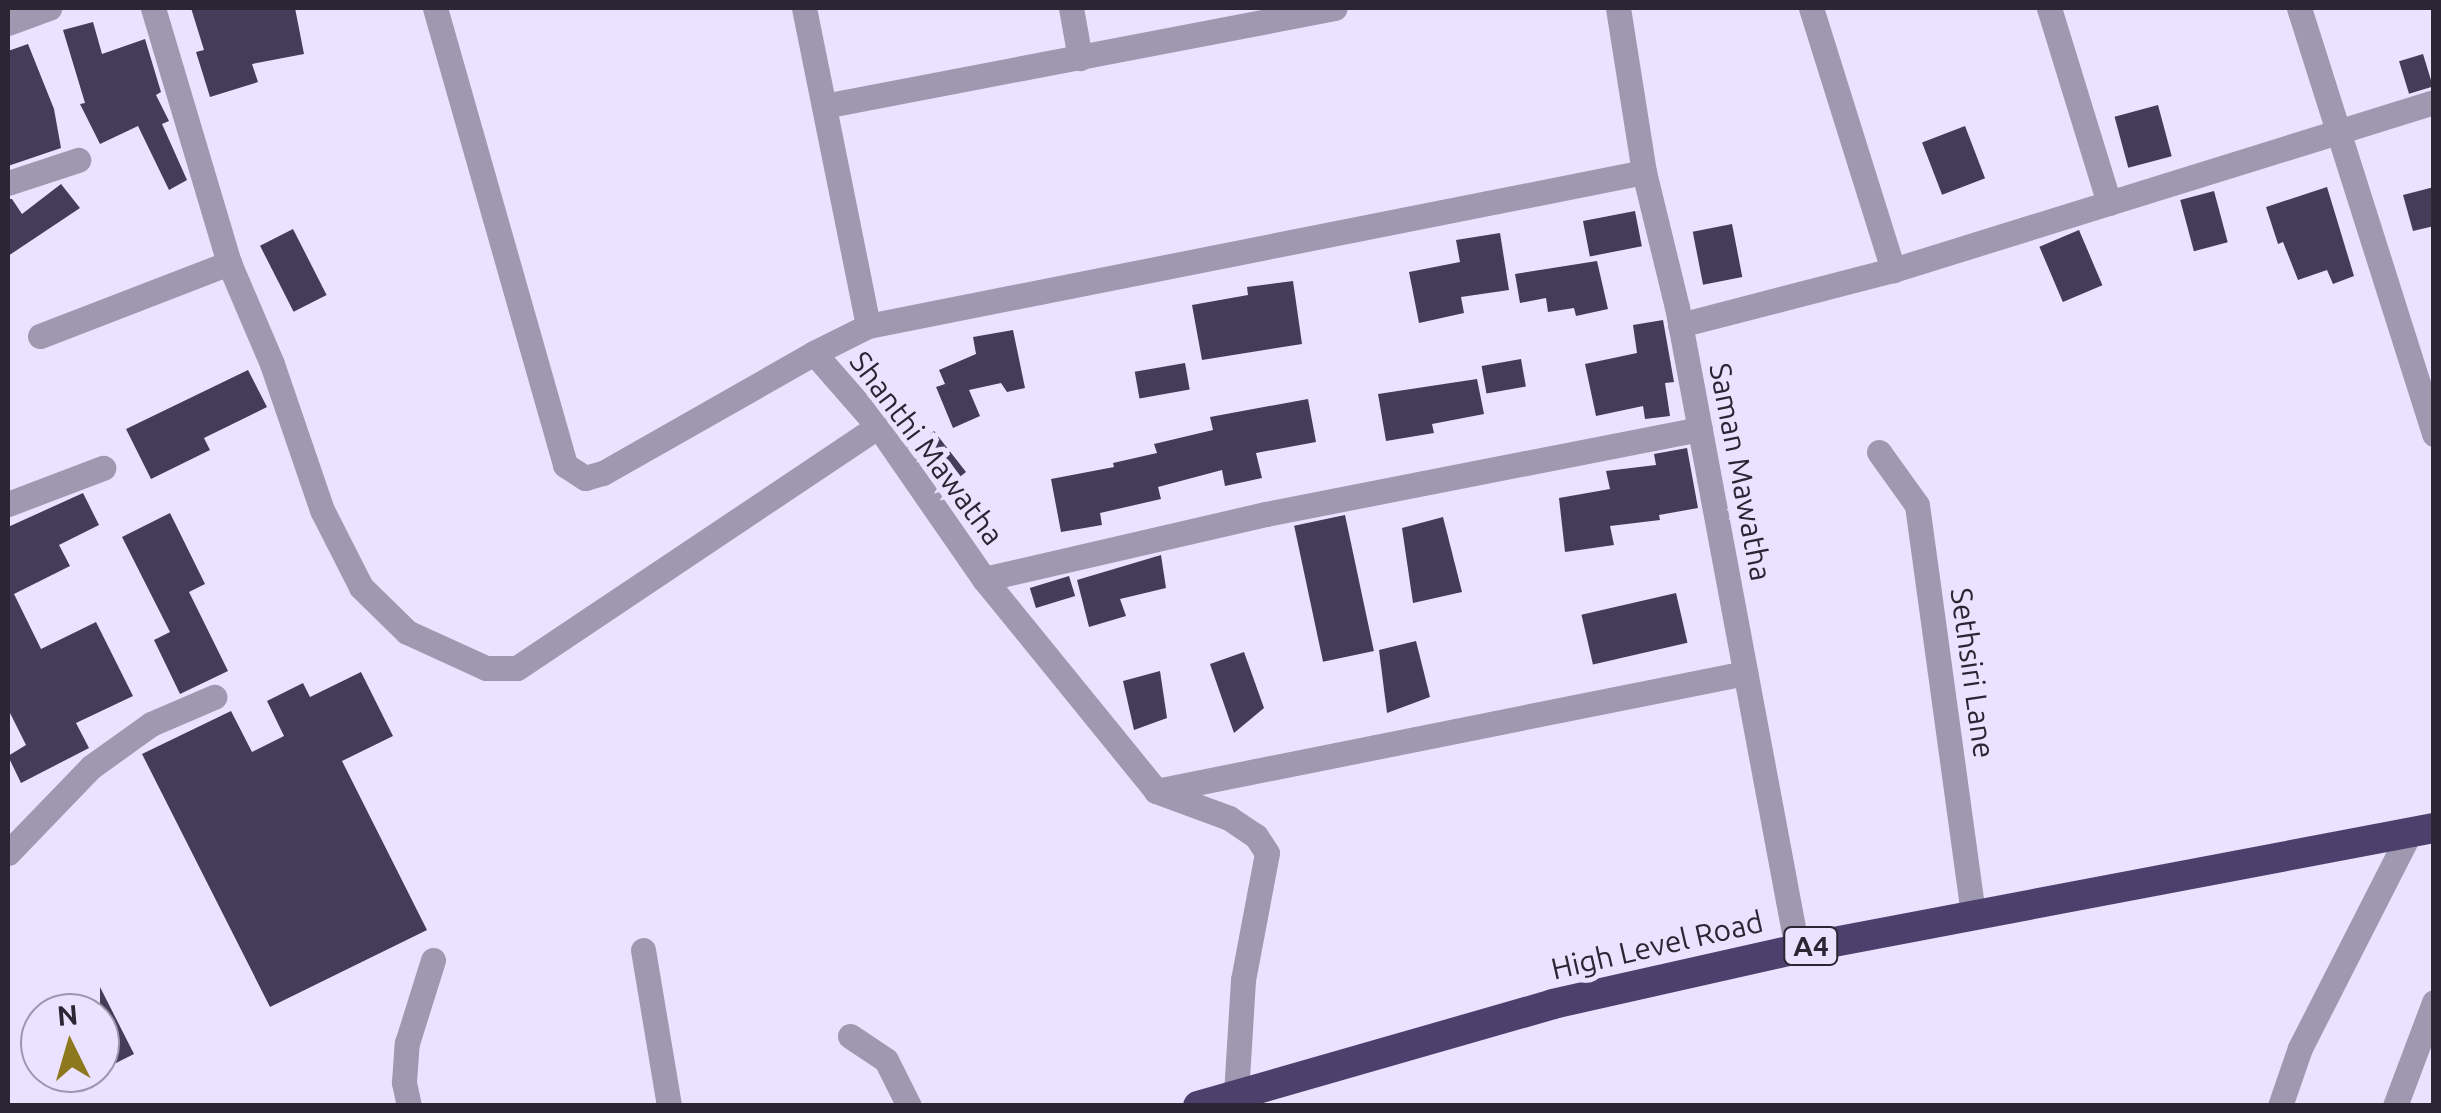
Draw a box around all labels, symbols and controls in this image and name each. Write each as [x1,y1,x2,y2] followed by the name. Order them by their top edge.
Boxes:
[843,344,1011,552] street label: Shanthi Mawatha
[1702,360,1780,584] street label: Saman Mawatha
[1943,586,2003,760] street label: Sethsiri Lane
[1548,903,1766,987] street label: High Level Road
[1781,923,1841,969] road number: A4
[20,993,120,1093] north arrow
[56,998,79,1031] text: N

